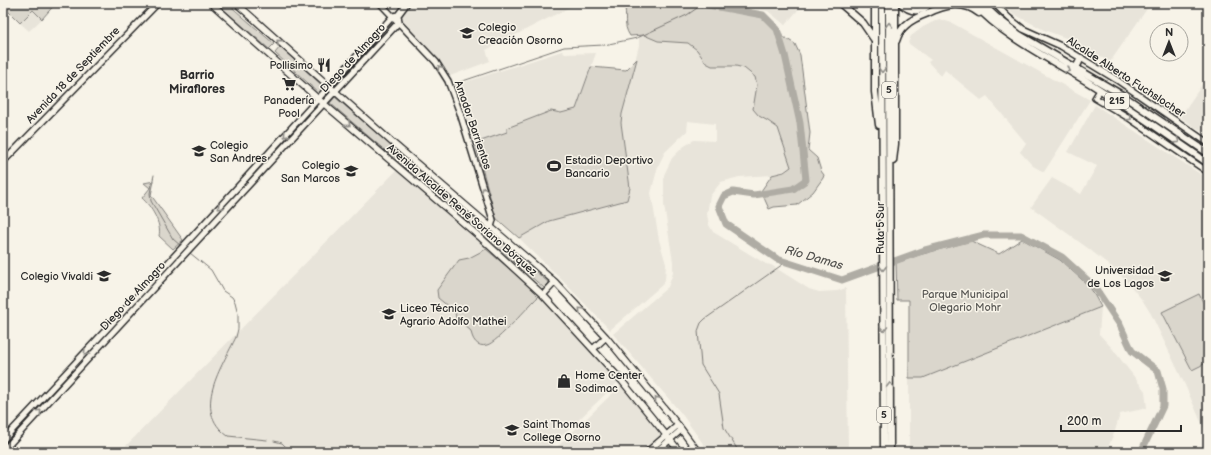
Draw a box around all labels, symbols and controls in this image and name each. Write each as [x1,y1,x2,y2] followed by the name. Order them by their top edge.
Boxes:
[318,21,388,95] street label: Diego de Almagro
[478,21,563,47] place label: Colegio Creación Osorno
[885,22,893,28] one-way arrow
[1149,22,1189,62] north arrow
[23,24,123,126] street label: Avenida 18 de Septiembre
[459,25,475,41] school or university icon: Colegio Creación Osorno
[1165,26,1173,39] text: N
[1064,34,1189,121] street label: Alcalde Alberto Fuchslocher
[277,40,284,47] one-way arrow
[316,57,332,73] restaurant icon: Pollisimo
[269,59,313,72] place label: Pollisimo
[437,65,445,72] one-way arrow
[1064,66,1071,73] one-way arrow
[878,67,886,73] one-way arrow
[169,68,225,97] district label: Barrio Miraflores
[281,76,297,92] supermarket icon: Panadería Pool
[452,79,495,172] street label: Amador Barrientos
[882,82,896,98] road number: 5
[1105,93,1129,109] road number: 215
[264,94,314,120] place label: Panadería Pool
[1125,113,1132,121] one-way arrow
[343,120,350,127] one-way arrow
[283,130,290,138] one-way arrow
[1173,136,1180,144] one-way arrow
[210,139,268,165] place label: Colegio San Andres
[384,141,540,279] street label: Avenida Alcalde René Soriano Bórquez
[191,143,207,159] school or university icon: Colegio San Andres
[565,154,653,180] place label: Estadio Deportivo Bancario
[546,158,562,174] sports icon: Estadio Deportivo Bancario
[281,159,341,185] place label: Colegio San Marcos
[343,163,359,179] school or university icon: Colegio San Marcos
[480,187,489,194] one-way arrow
[874,201,887,254] street label: Ruta 5 Sur
[218,203,225,210] one-way arrow
[783,243,845,273] water label: Río Damas
[98,259,168,333] street label: Diego de Almagro
[1087,264,1155,290] place label: Universidad de Los Lagos
[879,265,888,271] one-way arrow
[96,268,112,284] school or university icon: Colegio Vivaldi
[1157,268,1173,284] school or university icon: Universidad de Los Lagos
[21,270,93,283] place label: Colegio Vivaldi
[922,288,1008,314] park label: Parque Municipal Olegario Mohr
[400,302,507,328] place label: Liceo Técnico Agrario Adolfo Mathei
[381,306,397,322] school or university icon: Liceo Técnico Agrario Adolfo Mathei
[578,307,586,315] one-way arrow
[880,326,888,332] one-way arrow
[83,348,90,355] one-way arrow
[575,369,643,395] place label: Home Center Sodimac
[556,373,572,389] shop icon: Home Center Sodimac
[886,382,894,388] one-way arrow
[654,397,661,404] one-way arrow
[877,407,891,423] road number: 5
[1061,407,1181,433] scale bar
[34,410,41,417] one-way arrow
[1067,414,1101,429] text: 200 m
[523,418,601,444] place label: Saint Thomas College Osorno
[504,422,520,438] school or university icon: Saint Thomas College Osorno

